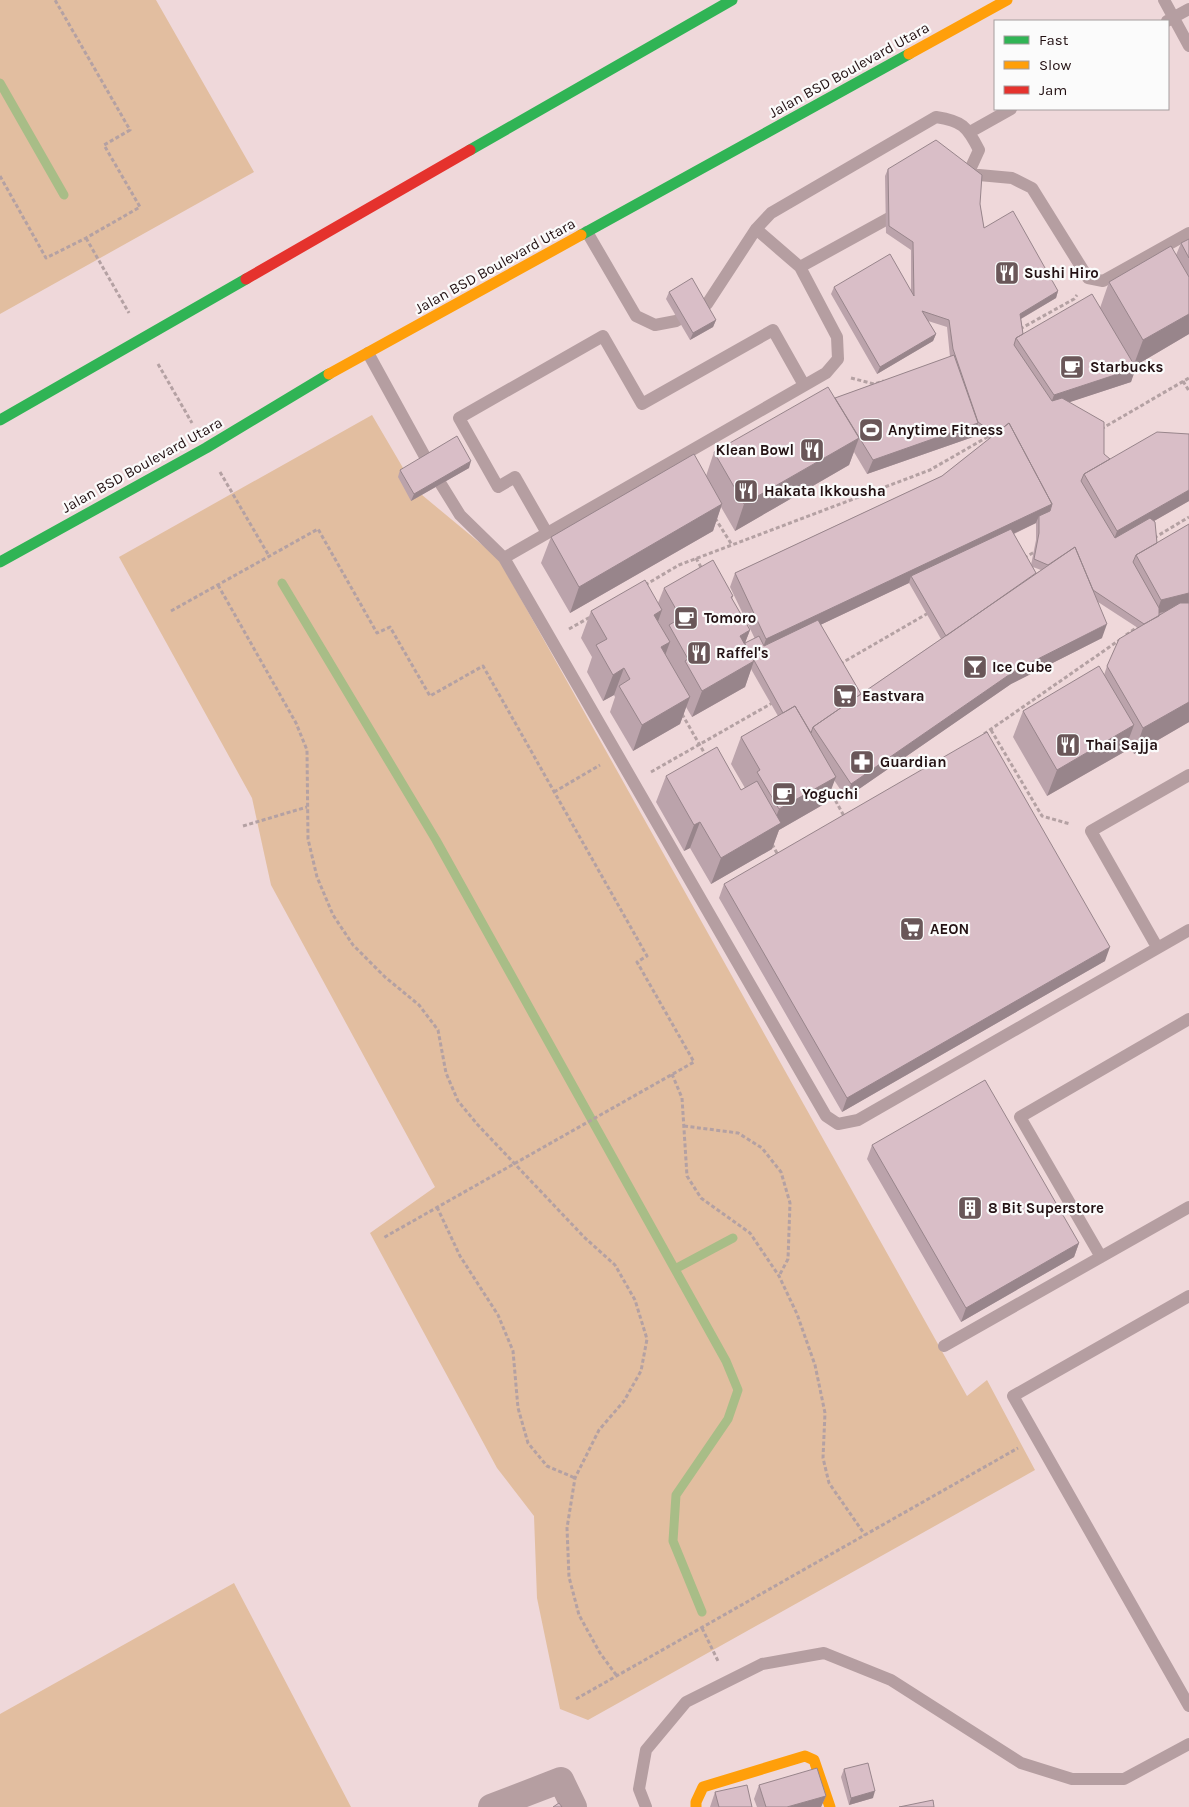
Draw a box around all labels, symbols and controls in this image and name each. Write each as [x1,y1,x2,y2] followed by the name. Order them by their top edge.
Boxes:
[766,18,932,122] street label: Jalan BSD Boulevard Utara
[994,20,1169,110] legend
[1039,31,1069,49] text: Fast
[1039,56,1071,74] text: Slow
[1039,81,1067,99] text: Jam
[412,214,578,318] street label: Jalan BSD Boulevard Utara
[994,260,1020,286] restaurant icon: Sushi Hiro
[1024,264,1099,282] place label: Sushi Hiro
[1059,354,1085,380] cafe icon: Starbucks
[1090,358,1164,376] place label: Starbucks
[59,413,225,517] street label: Jalan BSD Boulevard Utara
[858,417,884,443] sports icon: Anytime Fitness
[888,421,1003,439] place label: Anytime Fitness
[799,437,825,463] restaurant icon: Klean Bowl
[716,441,794,459] place label: Klean Bowl
[733,478,759,504] restaurant icon: Hakata Ikkousha
[764,482,886,500] place label: Hakata Ikkousha
[673,605,699,631] cafe icon: Tomoro
[704,609,756,627] place label: Tomoro
[686,640,712,666] restaurant icon: Raffel's
[716,644,769,662] place label: Raffel's
[962,654,988,680] bar icon: Ice Cube
[992,658,1052,676] place label: Ice Cube
[832,683,858,709] supermarket icon: Eastvara
[862,687,925,705] place label: Eastvara
[1055,732,1081,758] restaurant icon: Thai Sajja
[1086,736,1158,754] place label: Thai Sajja
[849,749,875,775] pharmacy icon: Guardian
[880,753,946,771] place label: Guardian
[771,781,797,807] cafe icon: Yoguchi
[802,785,858,803] place label: Yoguchi
[899,916,925,942] supermarket icon: AEON
[930,920,969,938] place label: AEON
[957,1195,983,1221] building icon: 8 Bit Superstore
[988,1199,1104,1217] place label: 8 Bit Superstore

